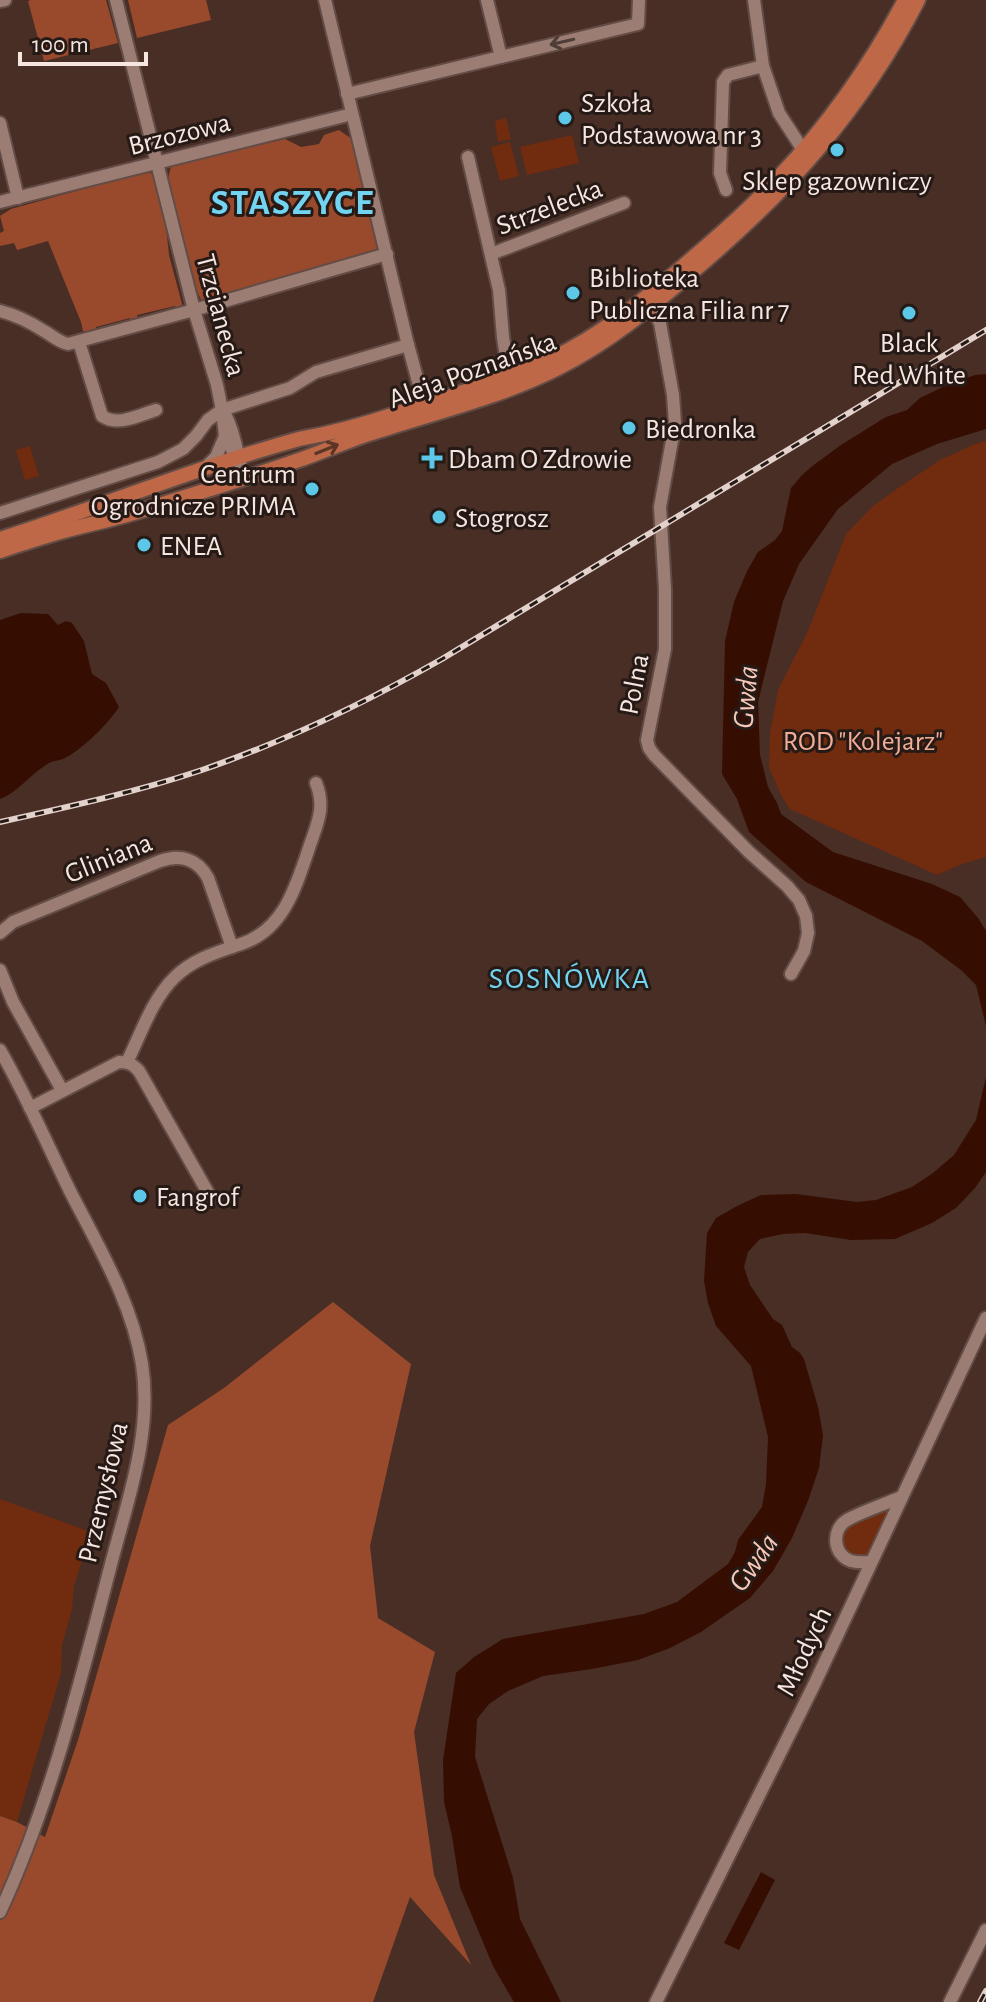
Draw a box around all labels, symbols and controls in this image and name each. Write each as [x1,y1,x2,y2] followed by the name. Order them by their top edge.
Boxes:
[20,16,146,66] scale bar
[32,33,89,57] text: 100 m
[550,35,576,50] one-way arrow
[581,90,762,150] place label: Szkoła Podstawowa nr 3
[126,109,233,161] street label: Brzozowa
[556,109,574,127] marker: Szkoła Podstawowa nr 3
[828,141,846,159] marker: Sklep gazowniczy
[742,168,932,196] place label: Sklep gazowniczy
[493,175,607,241] street label: Strzelecka
[211,185,375,221] district label: STASZYCE
[190,251,250,380] street label: Trzcianecka
[589,265,790,325] place label: Biblioteka Publiczna Filia nr 7
[564,284,582,302] marker: Biblioteka Publiczna Filia nr 7
[900,304,918,322] marker: Black Red White
[385,328,560,414] street label: Aleja Poznańska
[852,330,966,390] place label: Black Red White
[645,416,756,444] place label: Biedronka
[620,419,638,437] marker: Biedronka
[314,441,339,455] one-way arrow
[448,446,632,474] place label: Dbam O Zdrowie
[423,449,441,467] marker: Dbam O Zdrowie
[91,461,296,521] place label: Centrum Ogrodnicze PRIMA
[303,480,321,498] marker: Centrum Ogrodnicze PRIMA
[455,505,549,533] place label: Stogrosz
[430,508,448,526] marker: Stogrosz
[160,533,222,561] place label: ENEA
[135,536,153,554] marker: ENEA
[615,651,655,717] street label: Polna
[728,664,764,730] water label: Gwda
[783,728,943,756] park label: ROD "Kolejarz"
[61,829,156,889] street label: Gliniana
[489,962,651,994] district label: SOSNÓWKA
[156,1184,240,1212] place label: Fangrof
[131,1187,149,1205] marker: Fangrof
[74,1419,134,1565] street label: Przemysłowa
[723,1528,784,1597] water label: Gwda
[772,1603,837,1701] street label: Młodych

